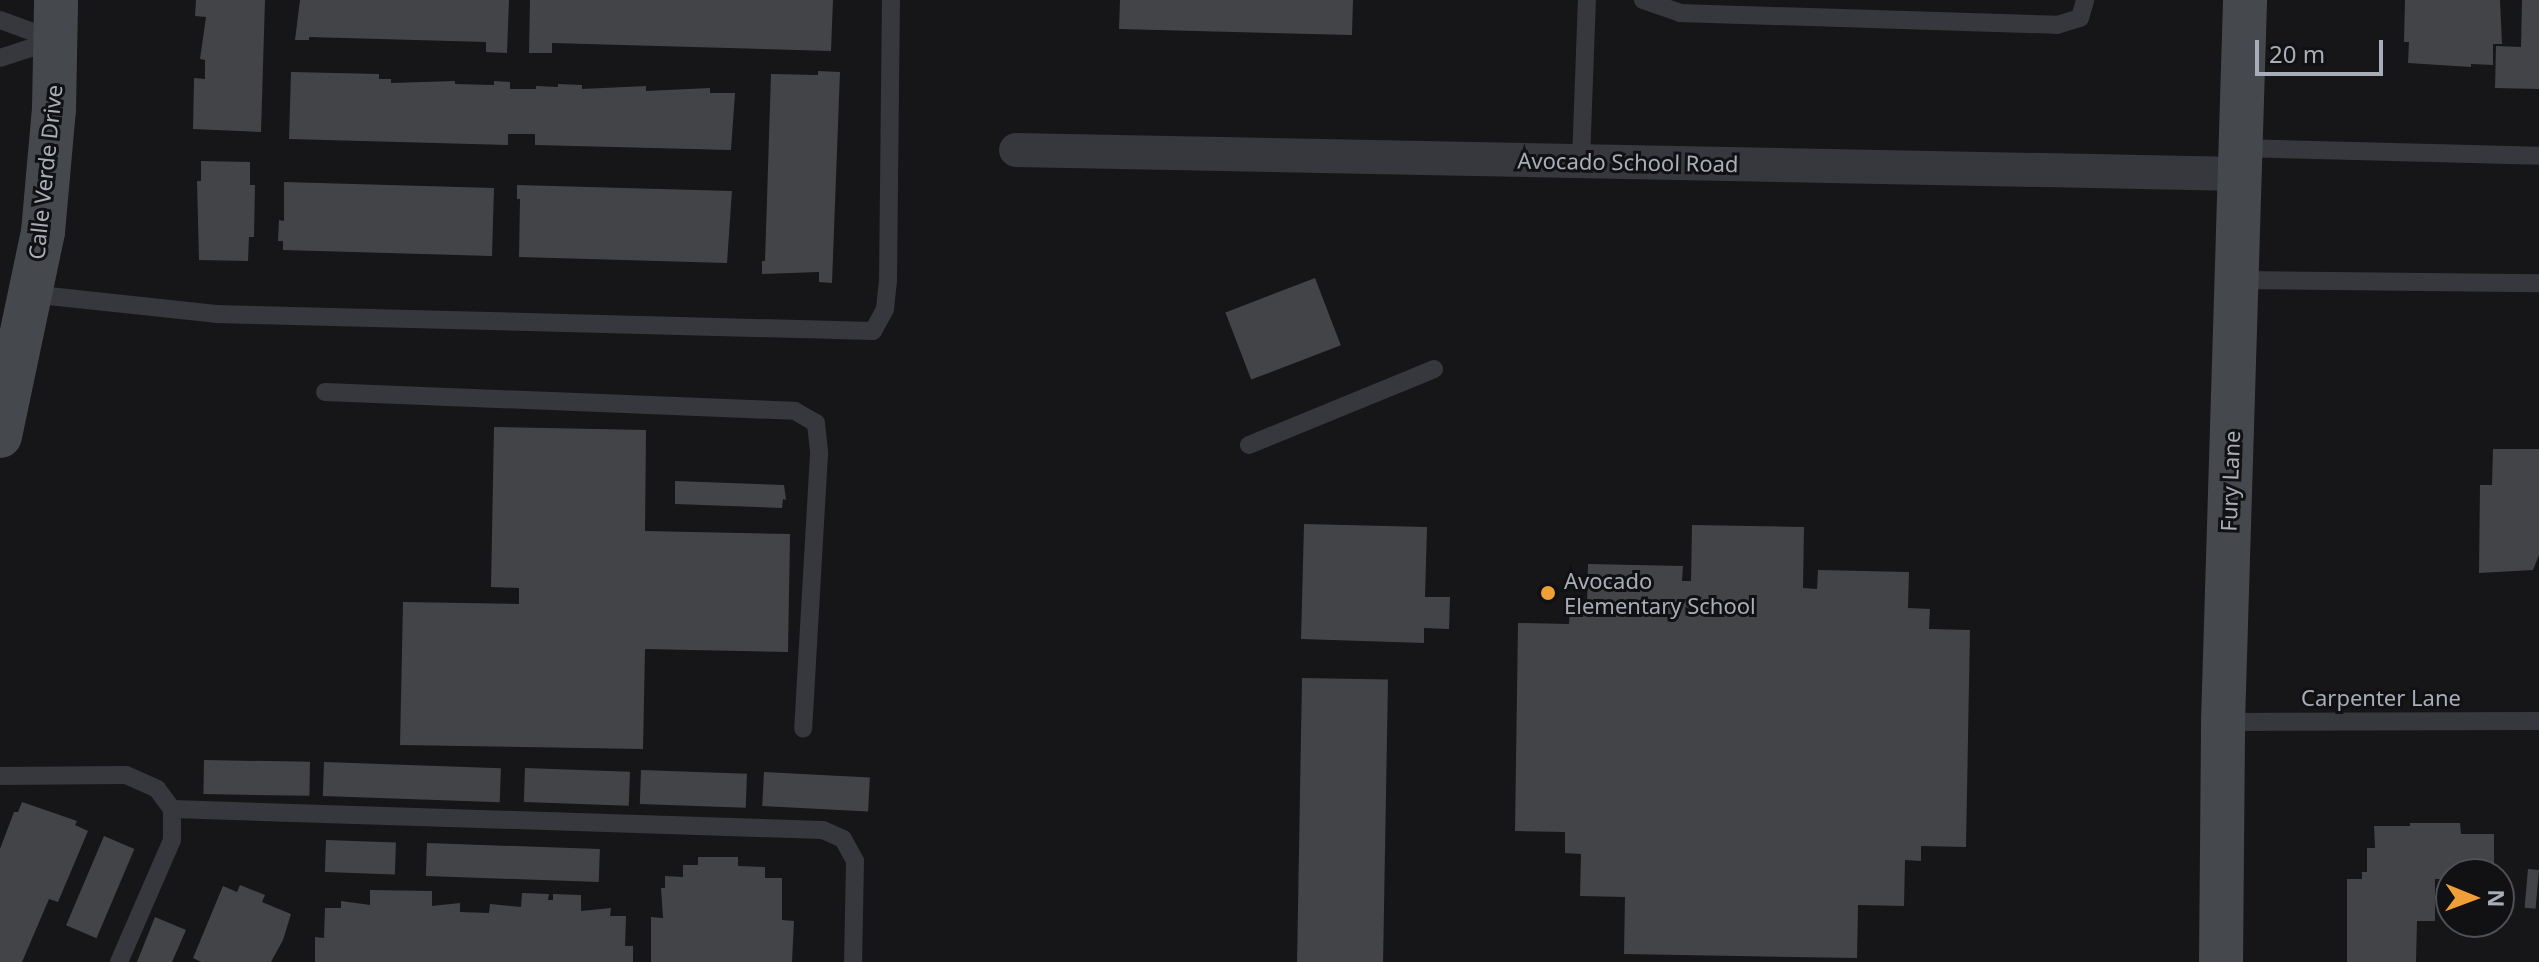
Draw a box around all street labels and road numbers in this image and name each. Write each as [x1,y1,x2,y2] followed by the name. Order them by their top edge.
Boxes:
[23,83,67,261] street label: Calle Verde Drive
[1517,147,1739,177] street label: Avocado School Road
[2215,430,2245,532] street label: Fury Lane
[2301,685,2461,711] street label: Carpenter Lane

